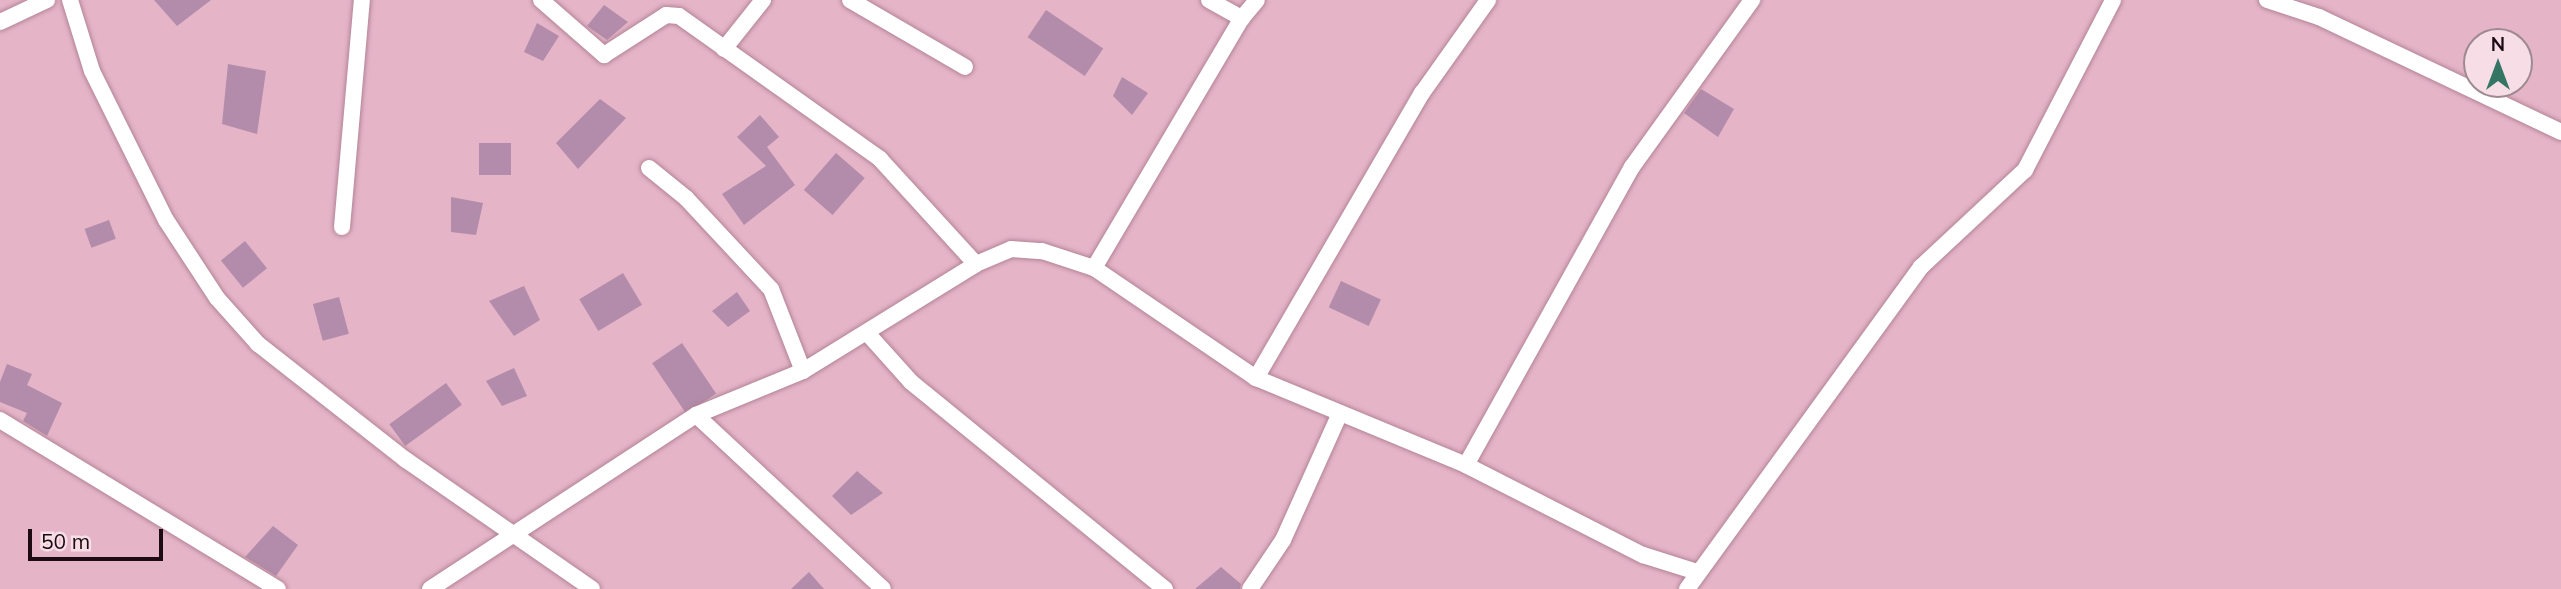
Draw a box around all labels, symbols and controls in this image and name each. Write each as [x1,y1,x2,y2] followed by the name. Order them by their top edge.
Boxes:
[2463,28,2533,98] north arrow
[2491,32,2505,56] text: N
[32,516,166,560] scale bar
[41,528,90,554] text: 50 m

